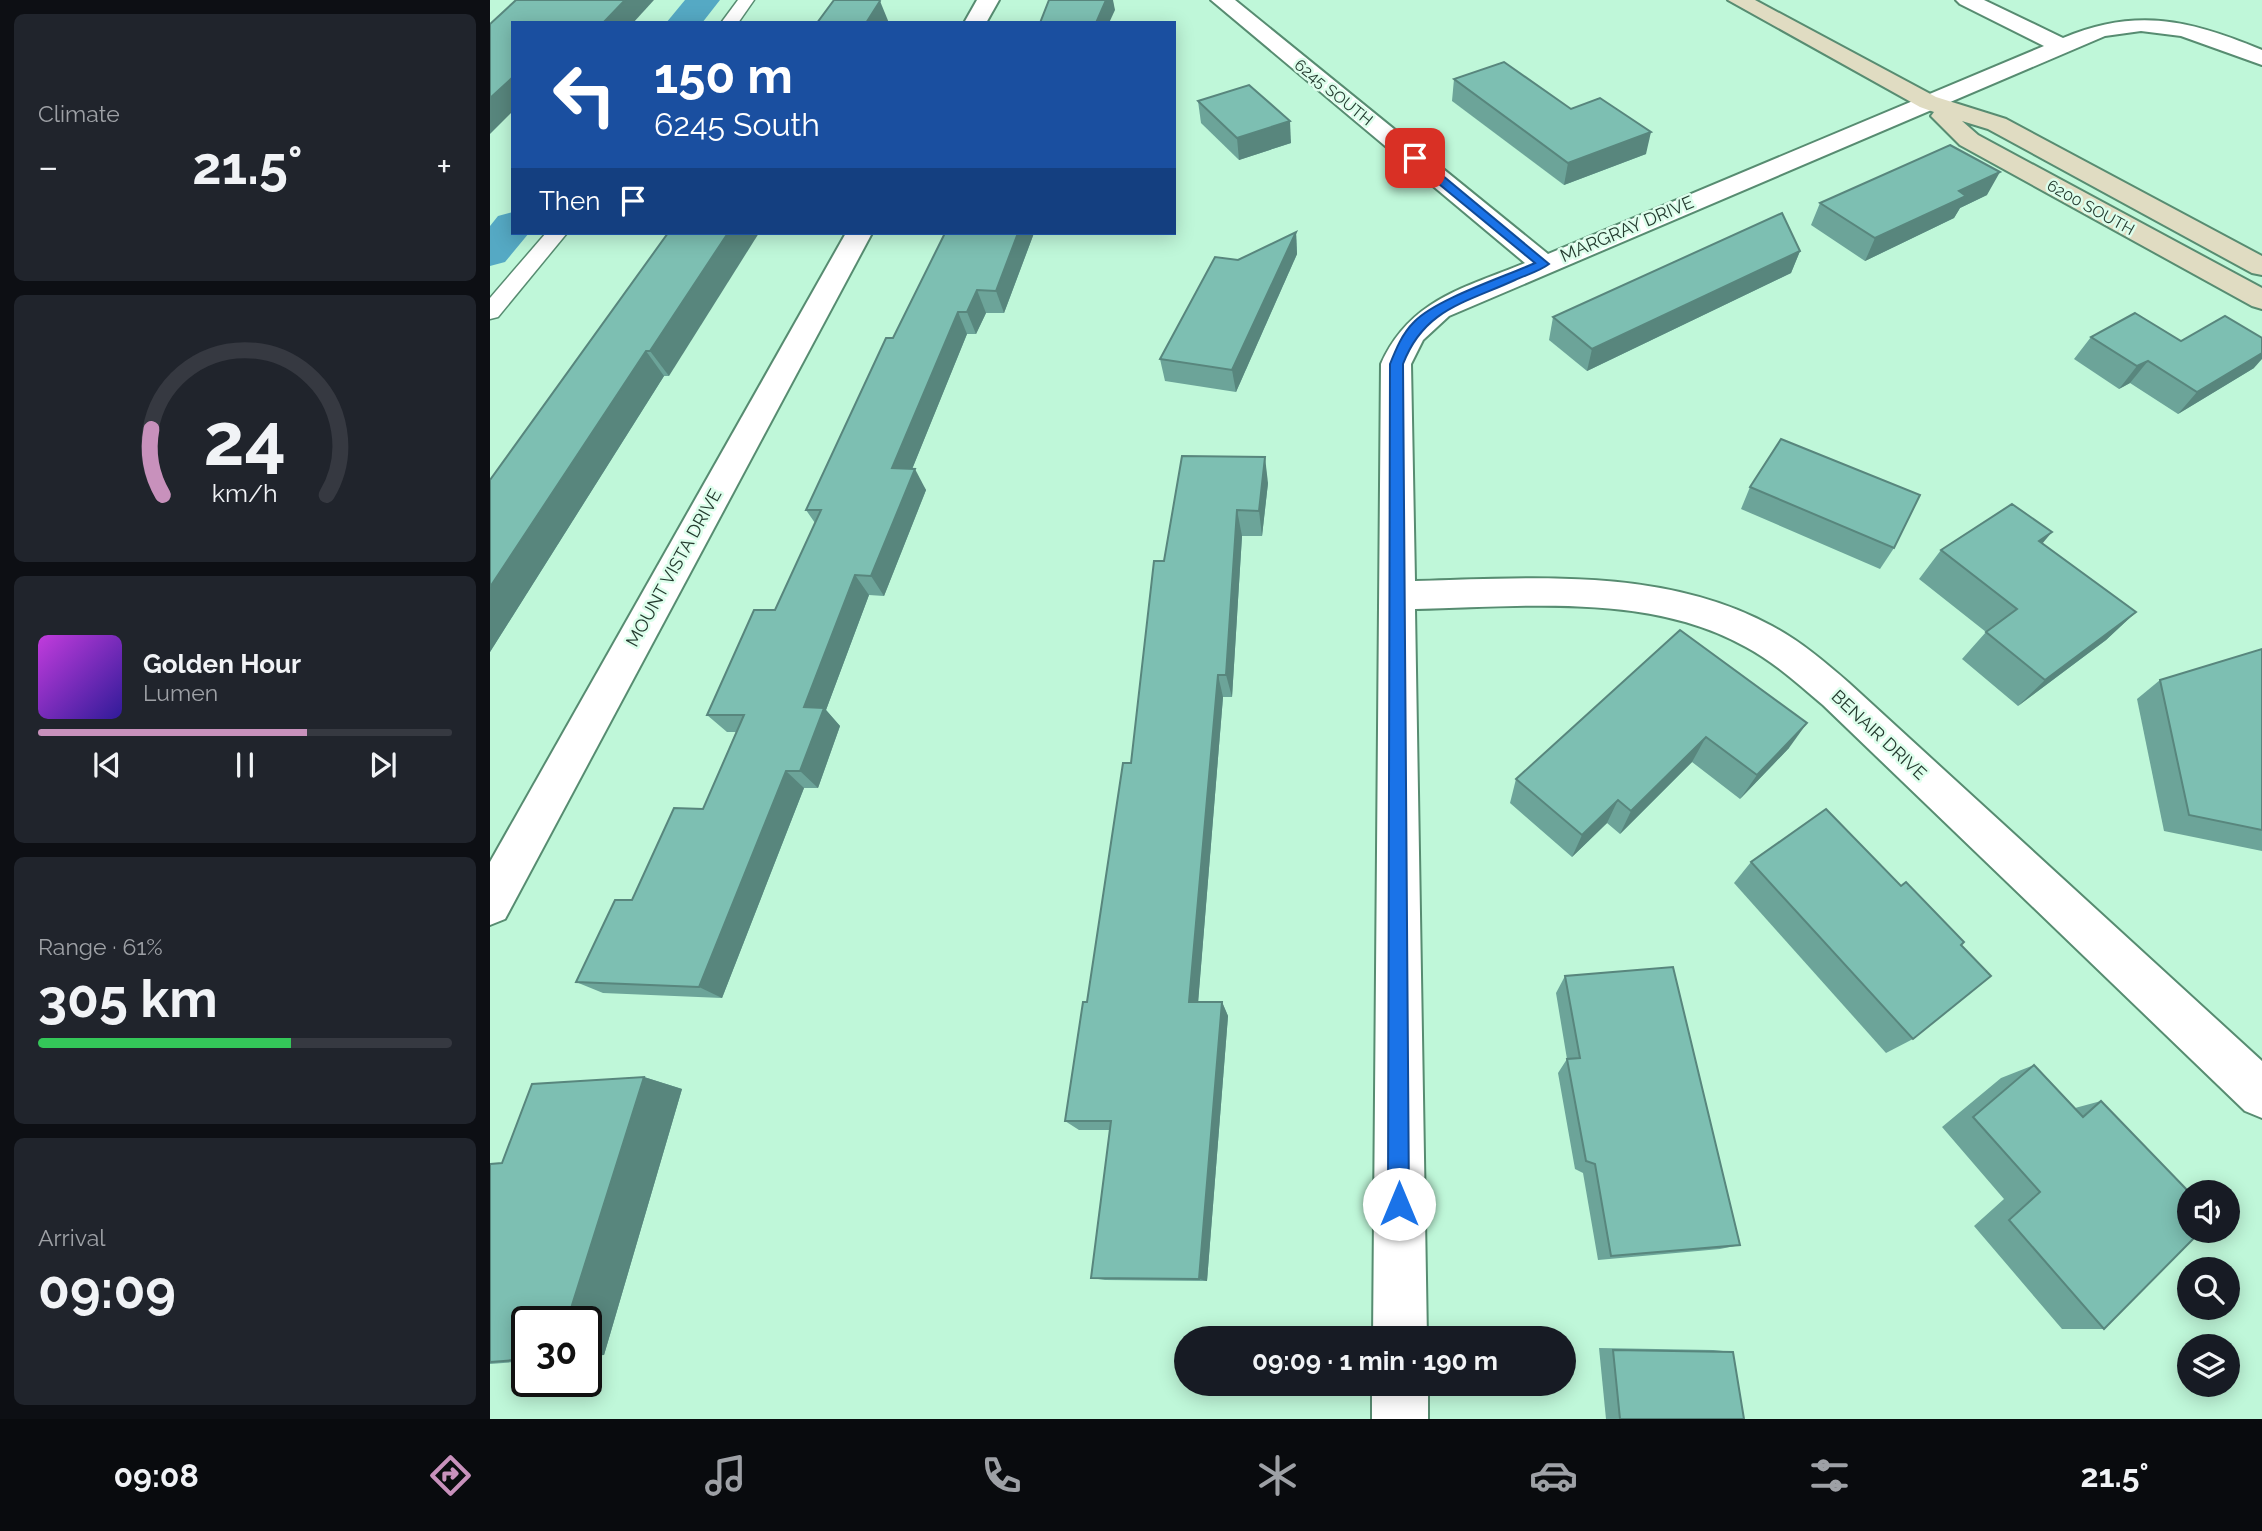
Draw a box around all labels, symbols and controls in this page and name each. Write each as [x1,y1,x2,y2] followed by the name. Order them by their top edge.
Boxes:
[654,47,793,104] text: 150 m
[539,49,630,140] icon: left
[1291,55,1377,130] street label: 6245 SOUTH
[38,100,120,127] text: Climate
[654,106,820,143] text: 6245 South
[1385,128,1445,188] pin
[192,135,303,196] text: 21.5°
[1396,139,1434,177] icon: arrive
[38,144,58,189] text: −
[436,144,452,189] text: +
[2044,176,2138,239] street label: 6200 SOUTH
[614,182,652,220] icon: arrive
[539,186,600,216] text: Then
[1557,191,1697,266] street label: MARGRAY DRIVE
[204,397,286,482] text: 24
[212,477,278,507] text: km/h
[621,485,726,650] street label: MOUNT VISTA DRIVE
[143,649,301,679] text: Golden Hour
[143,679,218,706] text: Lumen
[1828,685,1931,784] street label: BENAIR DRIVE
[88,746,126,784] icon: previous
[226,746,264,784] icon: pause
[364,746,402,784] icon: next
[38,933,163,960] text: Range · 61%
[38,968,218,1029] text: 305 km
[1362,1167,1436,1241] position arrow
[2177,1180,2240,1397] map controls
[2177,1180,2240,1243] button: sound
[38,1224,105,1251] text: Arrival
[2177,1257,2240,1320] button: search
[38,1259,176,1320] text: 09:09
[511,1306,602,1397] speed limit sign: 30
[2177,1334,2240,1397] button: layers
[1252,1346,1498,1376] text: 09:09 · 1 min · 190 m
[426,1451,475,1500] icon: directions
[701,1451,750,1500] icon: music
[977,1451,1026,1500] icon: phone
[1253,1451,1302,1500] icon: climate
[1529,1451,1578,1500] icon: car
[1805,1451,1854,1500] icon: filters
[113,1457,199,1494] text: 09:08
[2081,1457,2149,1494] text: 21.5°

